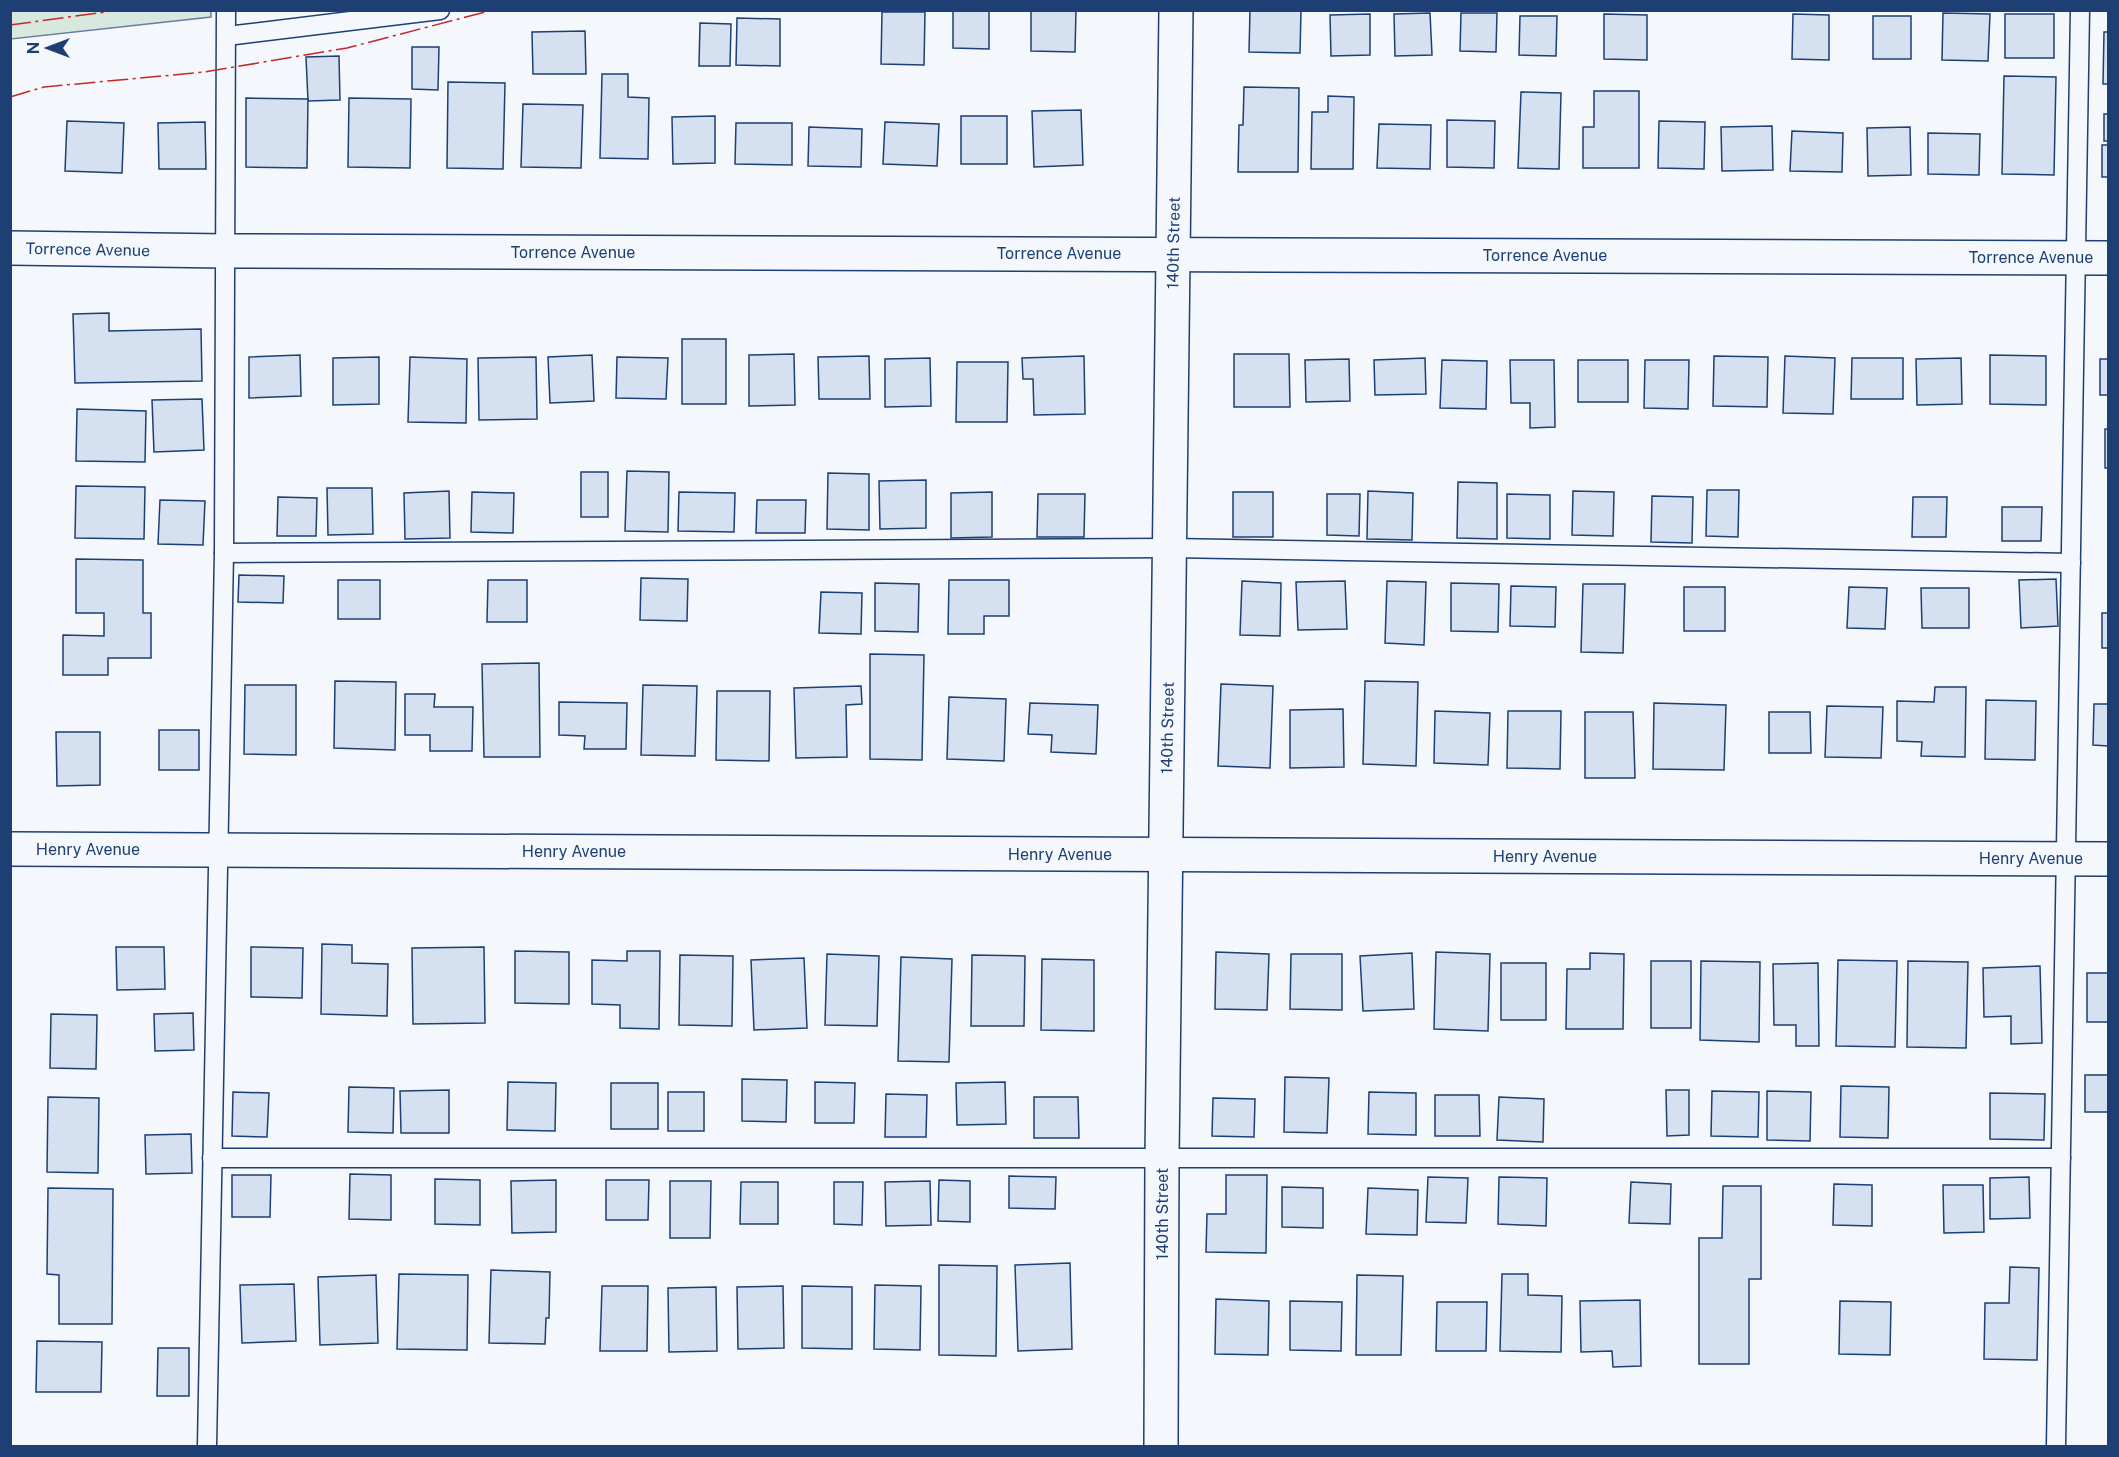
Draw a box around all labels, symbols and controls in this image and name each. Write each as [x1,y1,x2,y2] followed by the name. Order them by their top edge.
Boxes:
[18,18,78,78] north arrow
[24,42,43,54] text: N
[1163,197,1184,289] street label: 140th Street
[26,239,150,260] street label: Torrence Avenue
[511,243,635,262] street label: Torrence Avenue
[997,244,1121,263] street label: Torrence Avenue
[1483,246,1607,265] street label: Torrence Avenue
[1969,248,2093,267] street label: Torrence Avenue
[1157,682,1178,774] street label: 140th Street
[36,840,140,859] street label: Henry Avenue
[522,842,626,861] street label: Henry Avenue
[1008,845,1112,864] street label: Henry Avenue
[1493,847,1597,866] street label: Henry Avenue
[1979,849,2083,868] street label: Henry Avenue
[1153,1168,1172,1260] street label: 140th Street

